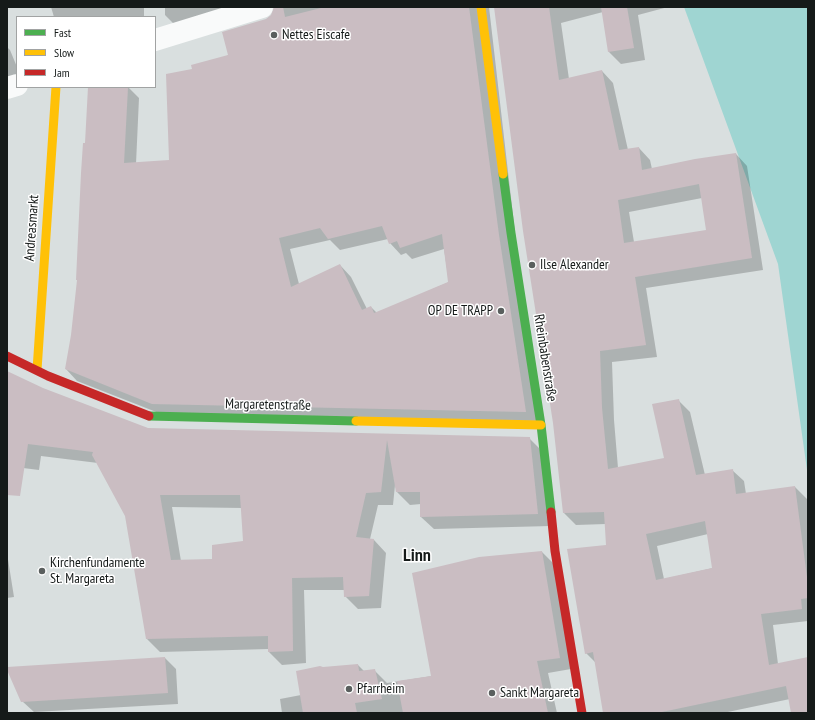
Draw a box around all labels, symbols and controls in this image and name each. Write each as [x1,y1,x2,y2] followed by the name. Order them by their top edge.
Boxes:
[16,16,156,88] legend
[54,25,71,40] text: Fast
[282,27,350,43] place label: Nettes Eiscafe
[269,30,279,40] marker: Nettes Eiscafe
[54,45,74,60] text: Slow
[54,65,70,80] text: Jam
[21,194,43,262] street label: Andreasmarkt
[540,257,609,273] place label: Ilse Alexander
[527,260,537,270] marker: Ilse Alexander
[428,303,493,319] place label: OP DE TRAPP
[496,306,506,316] marker: OP DE TRAPP
[530,313,560,403] street label: Rheinbabenstraße
[225,396,311,414] street label: Margaretenstraße
[403,545,431,567] district label: Linn
[50,555,145,588] place label: Kirchenfundamente St. Margareta
[37,566,47,576] marker: Kirchenfundamente St. Margareta
[357,681,404,697] place label: Pfarrheim
[344,684,354,694] marker: Pfarrheim
[500,685,579,701] place label: Sankt Margareta
[487,688,497,698] marker: Sankt Margareta

